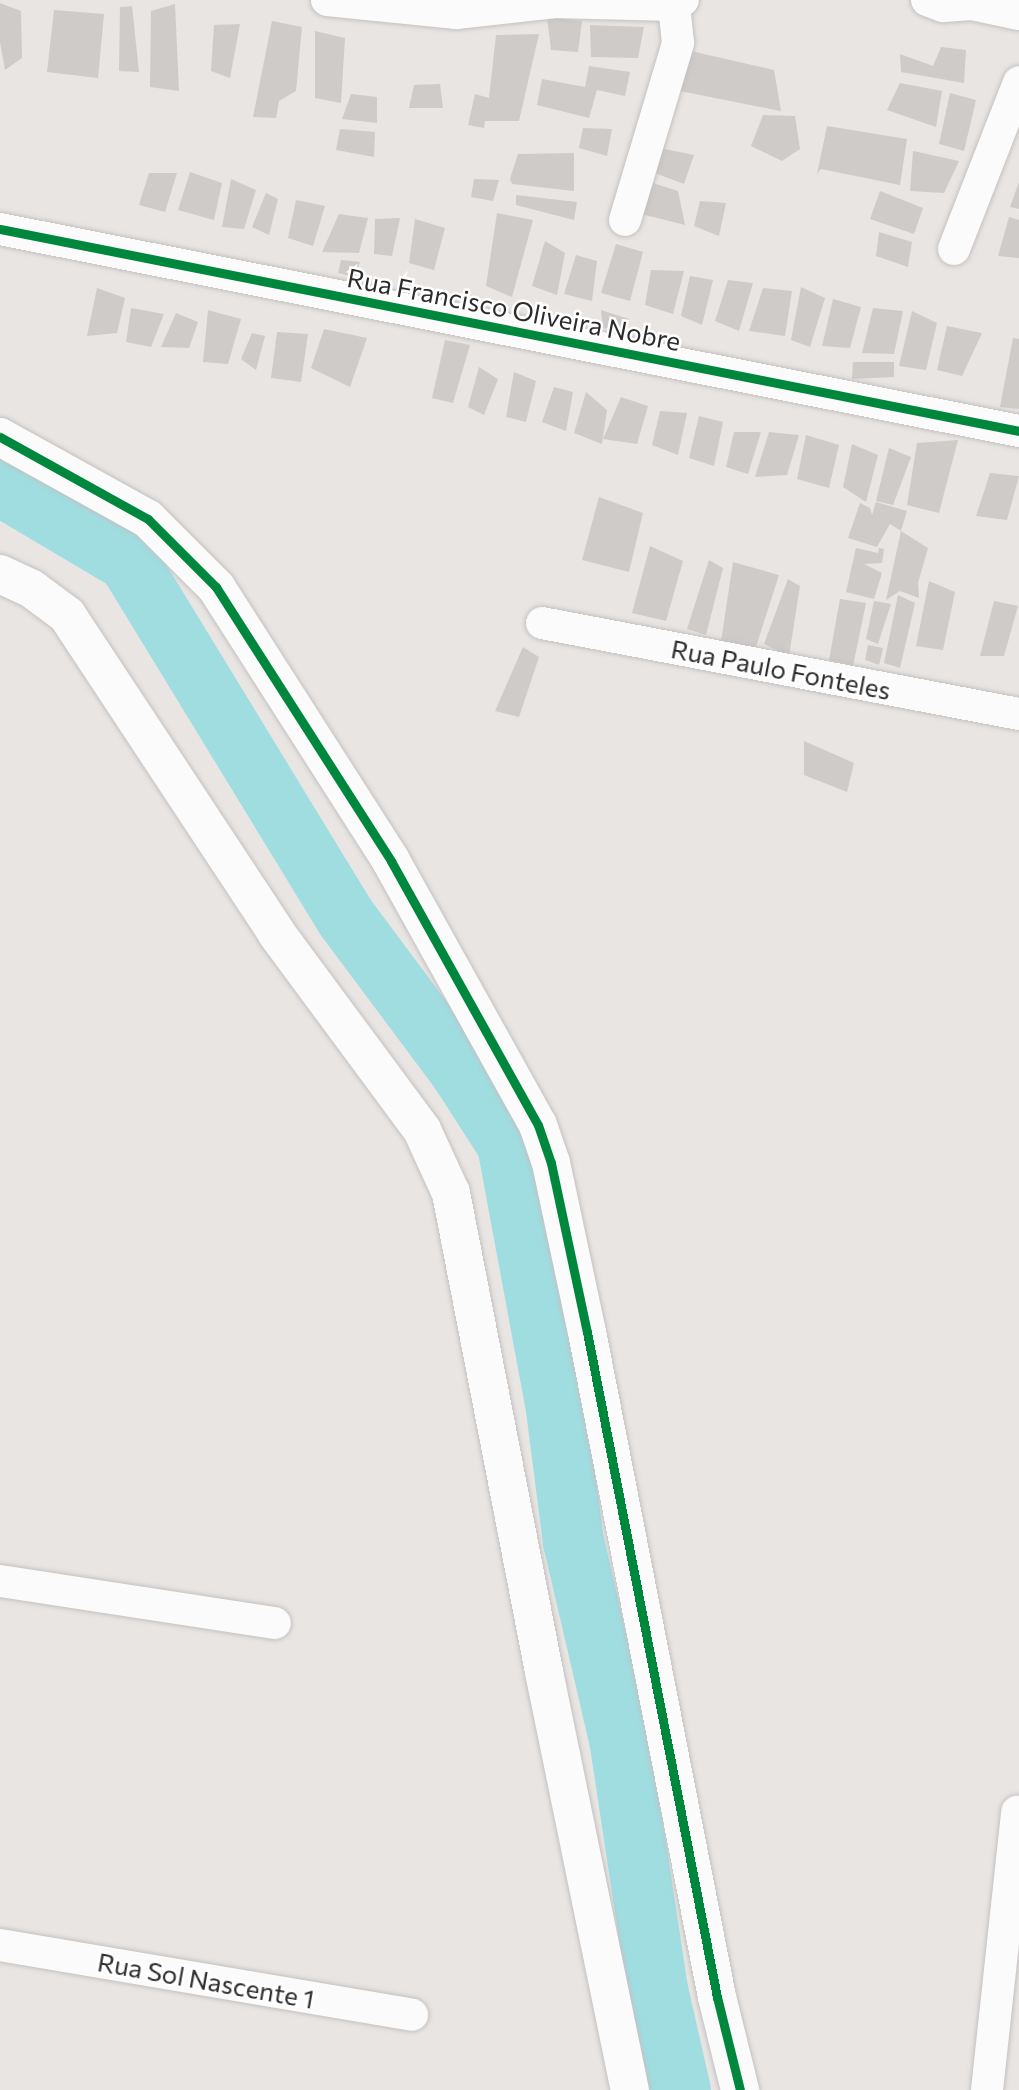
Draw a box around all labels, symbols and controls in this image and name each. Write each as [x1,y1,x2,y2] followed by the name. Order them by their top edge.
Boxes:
[345,261,683,357] street label: Rua Francisco Oliveira Nobre
[669,632,893,706] street label: Rua Paulo Fonteles
[95,1946,317,2014] street label: Rua Sol Nascente 1

